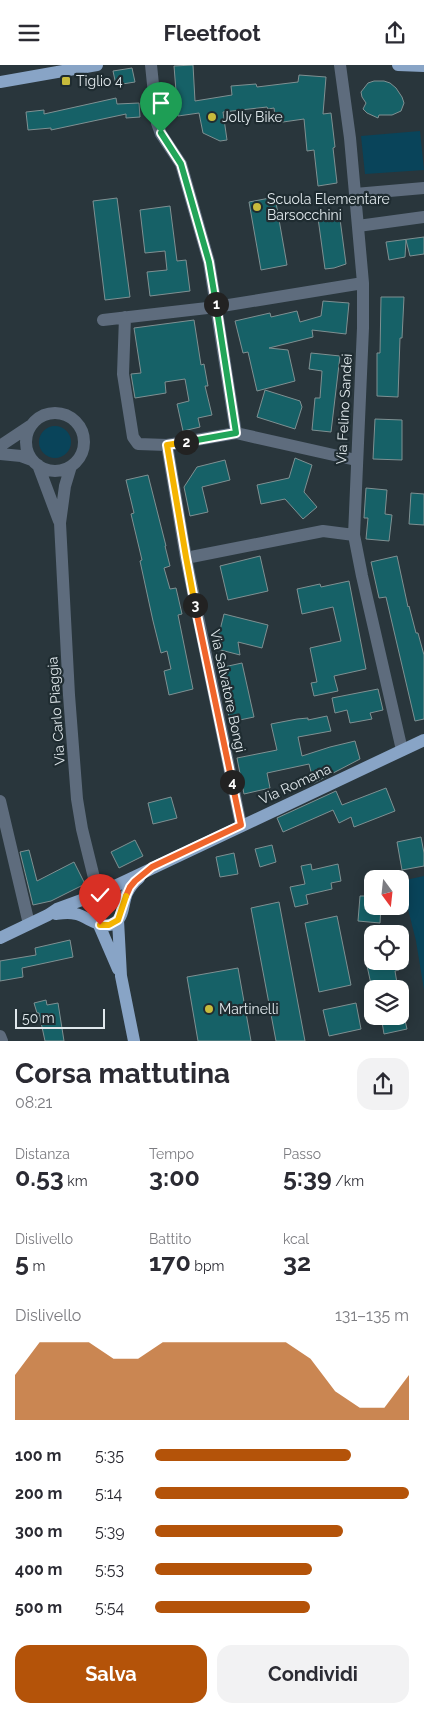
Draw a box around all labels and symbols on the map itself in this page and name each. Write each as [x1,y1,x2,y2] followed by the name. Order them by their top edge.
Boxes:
[76,73,123,89] place label: Tiglio 4
[60,75,72,87] marker: Tiglio 4
[140,82,182,133] pin
[222,109,283,125] place label: Jolly Bike
[206,111,218,123] marker: Jolly Bike
[267,191,390,223] place label: Scuola Elementare Barsocchini
[251,201,263,213] marker: Scuola Elementare Barsocchini
[204,291,228,317] pin: 1
[333,353,355,465] street label: Via Felino Sandei
[174,429,198,455] pin: 2
[182,593,208,617] pin: 3
[207,628,249,754] street label: Via Salvatore Bongi
[44,656,68,766] street label: Via Carlo Piaggia
[257,760,333,808] street label: Via Romana
[220,769,244,795] pin: 4
[364,870,409,915] north arrow
[79,874,121,925] pin
[219,1001,279,1017] place label: Martinelli
[203,1003,215,1015] marker: Martinelli
[15,1006,105,1029] scale bar

